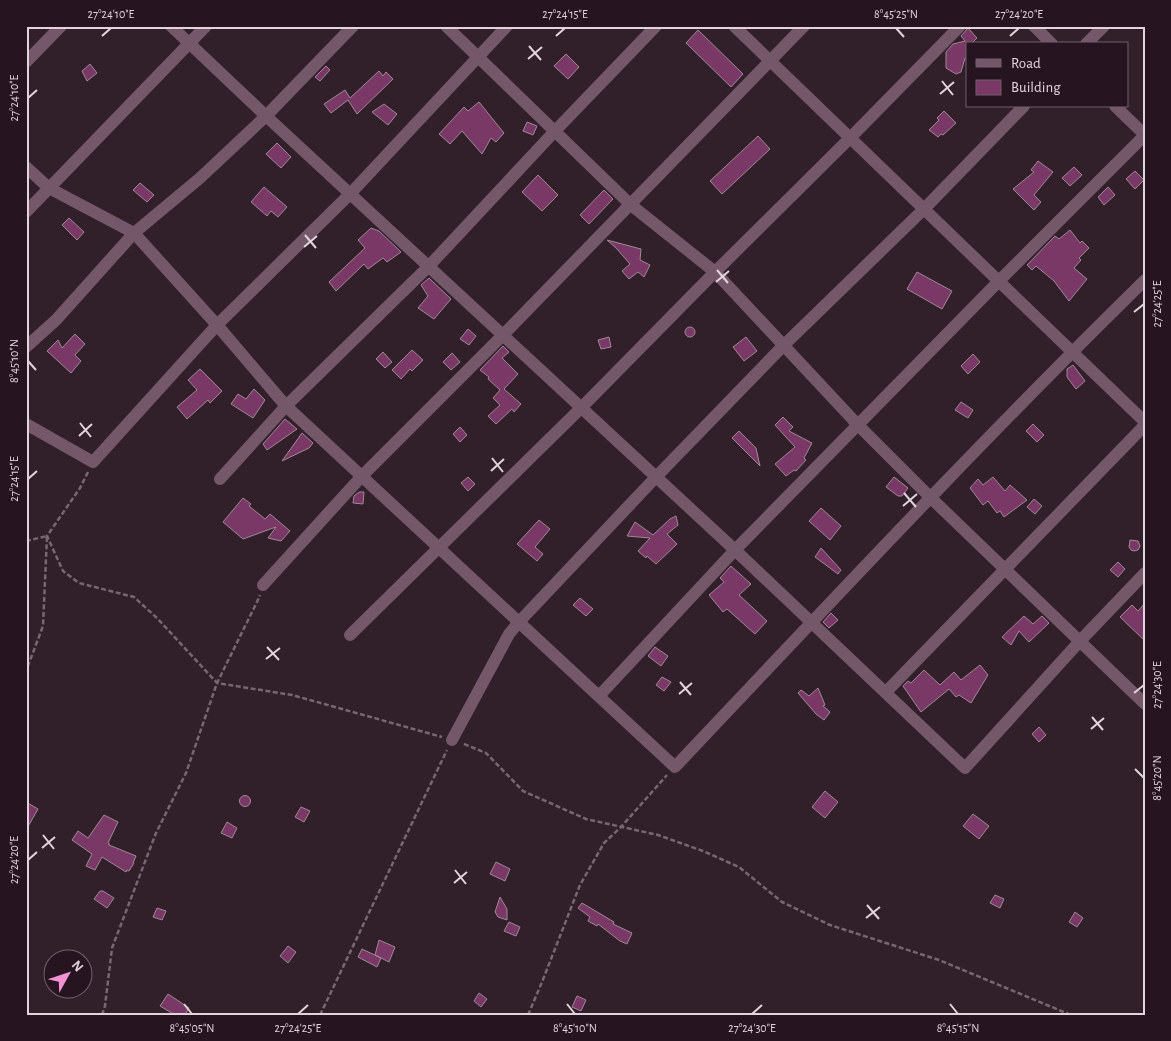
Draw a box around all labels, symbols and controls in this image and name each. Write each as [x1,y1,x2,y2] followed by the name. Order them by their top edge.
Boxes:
[88,8,135,20] text: 27°24'10"E
[542,8,588,20] text: 27°24'15"E
[874,8,918,20] text: 8°45'25"N
[995,8,1043,20] text: 27°24'20"E
[966,42,1128,108] legend
[1011,56,1041,71] text: Road
[8,74,20,121] text: 27°24'10"E
[1011,80,1061,95] text: Building
[1151,280,1163,327] text: 27°24'25"E
[8,339,20,383] text: 8°45'10"N
[8,456,20,502] text: 27°24'15"E
[1151,661,1163,709] text: 27°24'30"E
[1151,755,1163,801] text: 8°45'20"N
[8,836,20,884] text: 27°24'20"E
[42,948,92,998] north arrow
[69,958,86,975] text: N
[170,1022,214,1034] text: 8°45'05"N
[275,1022,322,1034] text: 27°24'25"E
[553,1022,597,1034] text: 8°45'10"N
[728,1022,776,1034] text: 27°24'30"E
[937,1022,979,1034] text: 8°45'15"N

